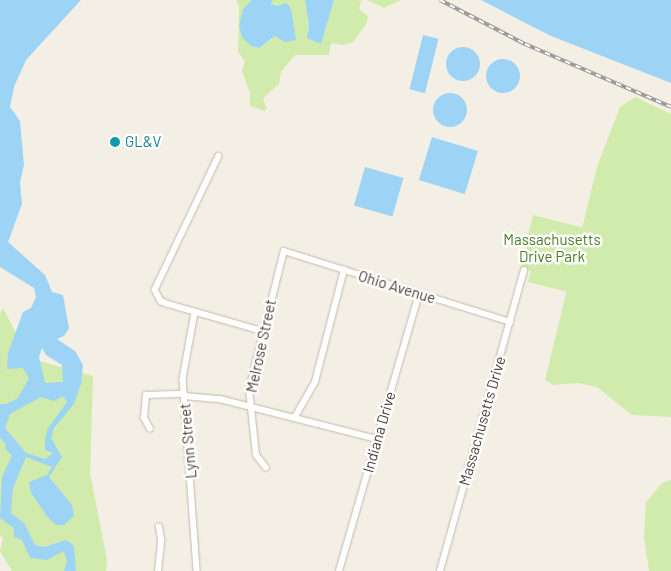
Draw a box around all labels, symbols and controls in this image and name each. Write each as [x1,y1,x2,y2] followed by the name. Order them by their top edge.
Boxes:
[125,133,161,151] place label: GL&V
[109,136,121,148] marker: GL&V
[503,230,601,265] park label: Massachusetts Drive Park
[356,267,438,307] street label: Ohio Avenue
[242,298,280,394] street label: Melrose Street
[455,354,509,488] street label: Massachusetts Drive
[359,389,399,475] street label: Indiana Drive
[176,403,200,479] street label: Lynn Street

